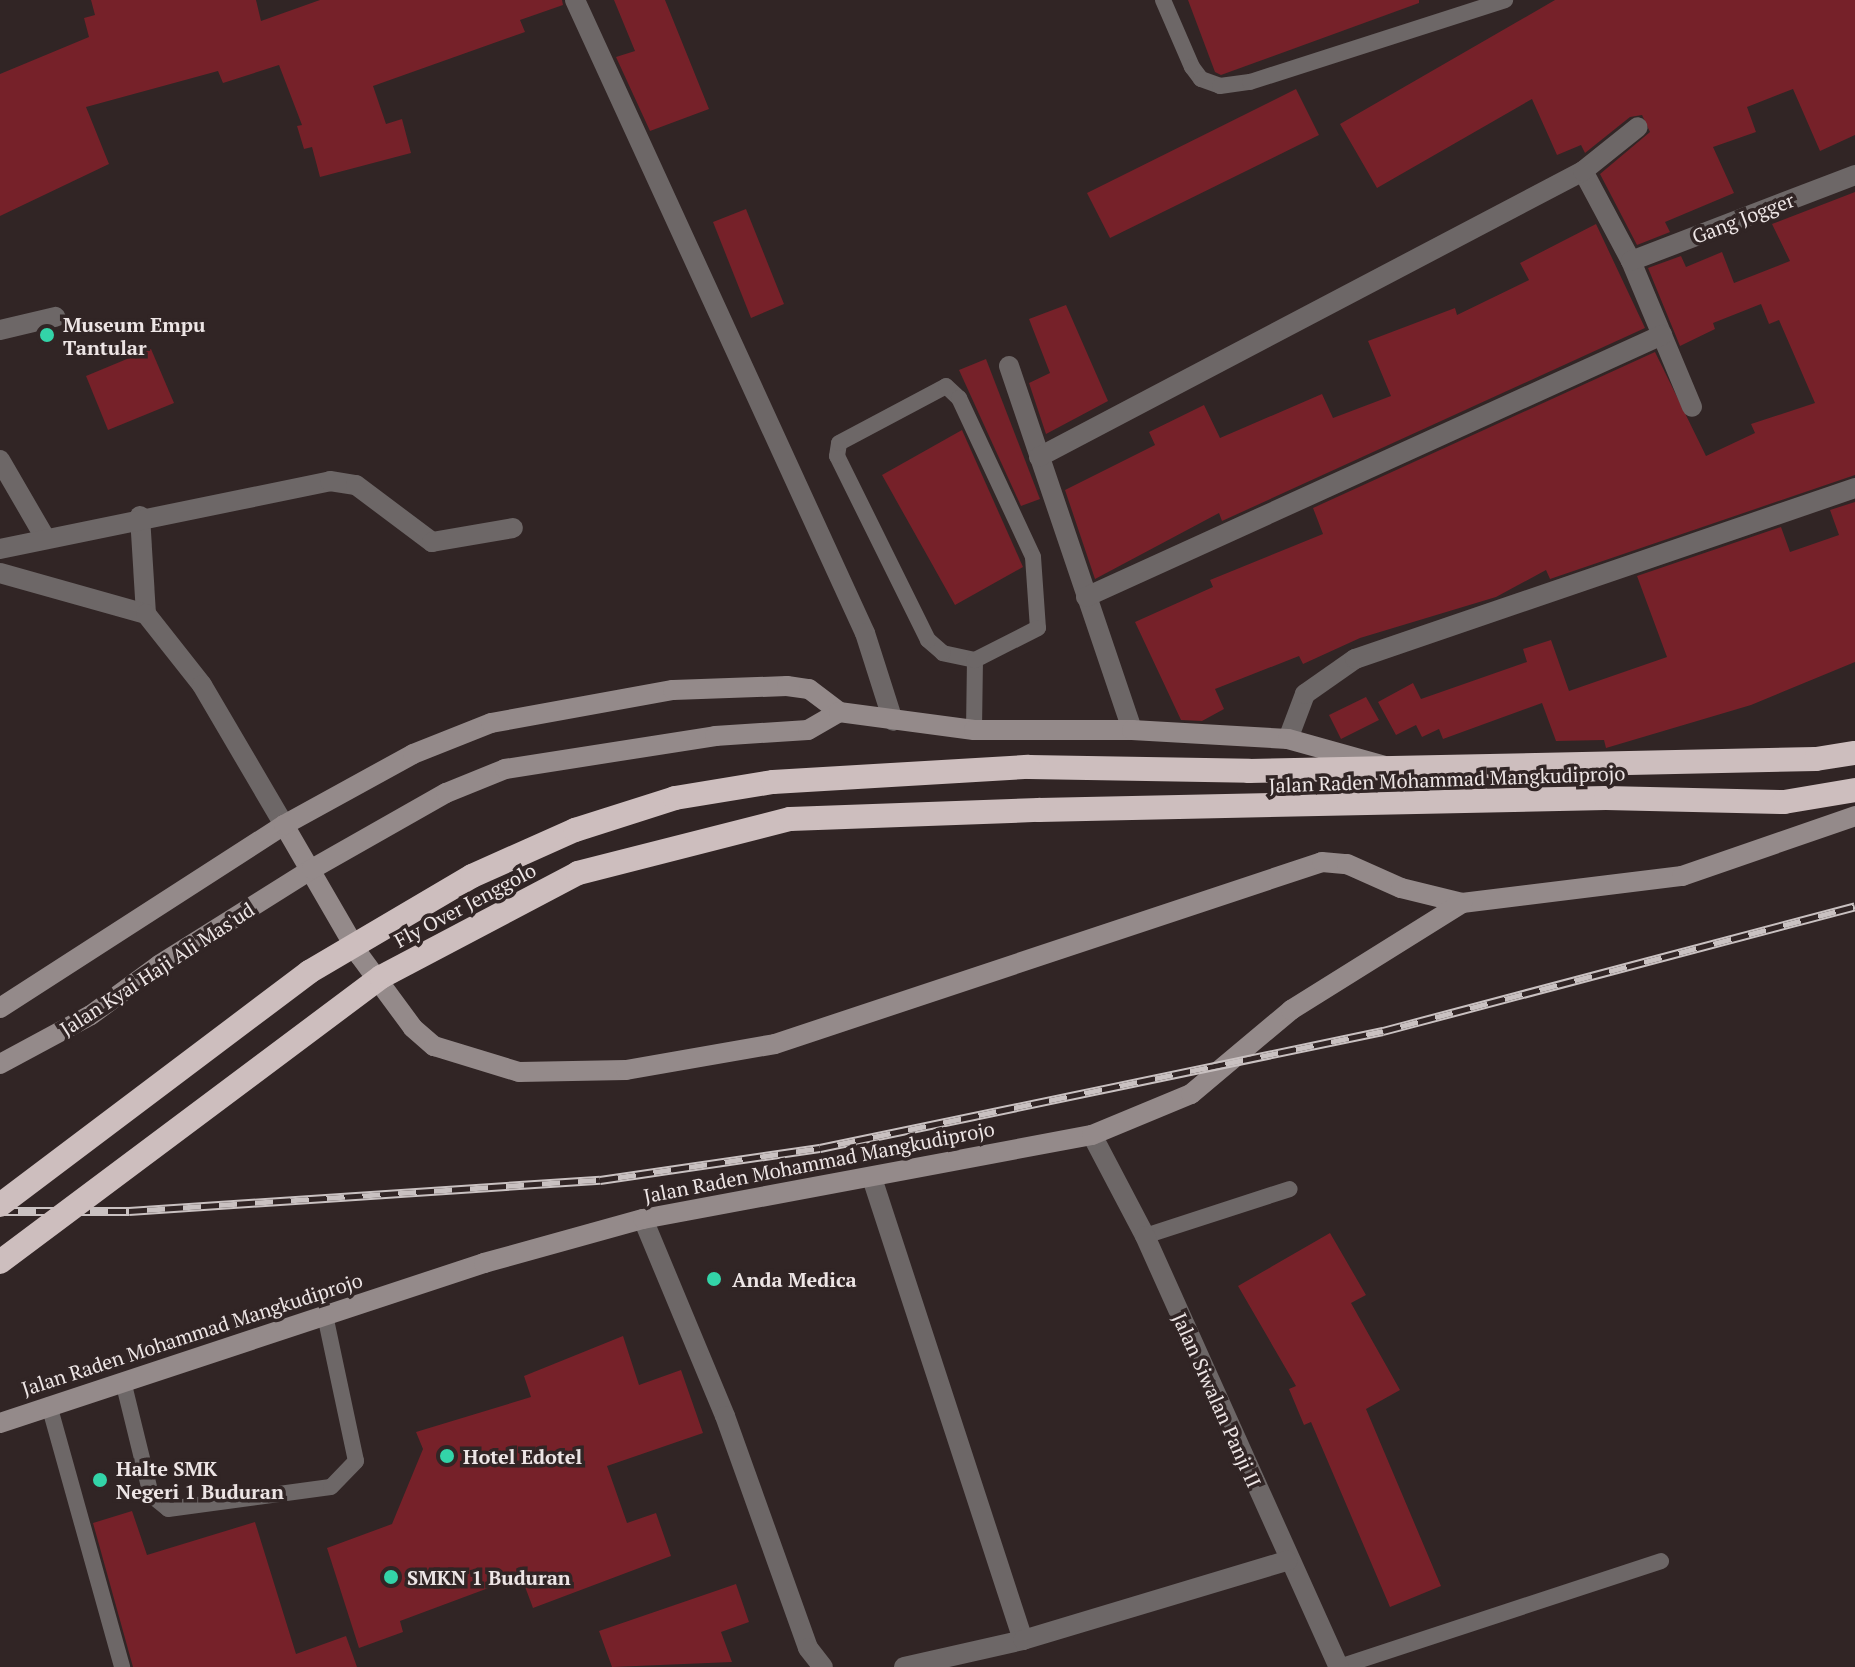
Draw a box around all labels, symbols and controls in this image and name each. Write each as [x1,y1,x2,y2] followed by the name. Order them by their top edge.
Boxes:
[1688,187,1798,249] street label: Gang Jogger
[63,312,205,359] place label: Museum Empu Tantular
[38,326,56,344] marker: Museum Empu Tantular
[1268,761,1626,797] street label: Jalan Raden Mohammad Mangkudiprojo
[390,858,540,952] street label: Fly Over Jenggolo
[55,897,259,1041] street label: Jalan Kyai Haji Ali Mas'ud
[641,1116,997,1208] street label: Jalan Raden Mohammad Mangkudiprojo
[19,1267,365,1401] street label: Jalan Raden Mohammad Mangkudiprojo
[732,1267,857,1291] place label: Anda Medica
[703,1268,725,1290] marker: Anda Medica
[1168,1309,1266,1491] street label: Jalan Siwalan Panji II
[463,1444,582,1468] place label: Hotel Edotel
[438,1447,456,1465] marker: Hotel Edotel
[116,1456,284,1503] place label: Halte SMK Negeri 1 Buduran
[91,1471,109,1489] marker: Halte SMK Negeri 1 Buduran
[407,1565,571,1589] place label: SMKN 1 Buduran
[382,1568,400,1586] marker: SMKN 1 Buduran

